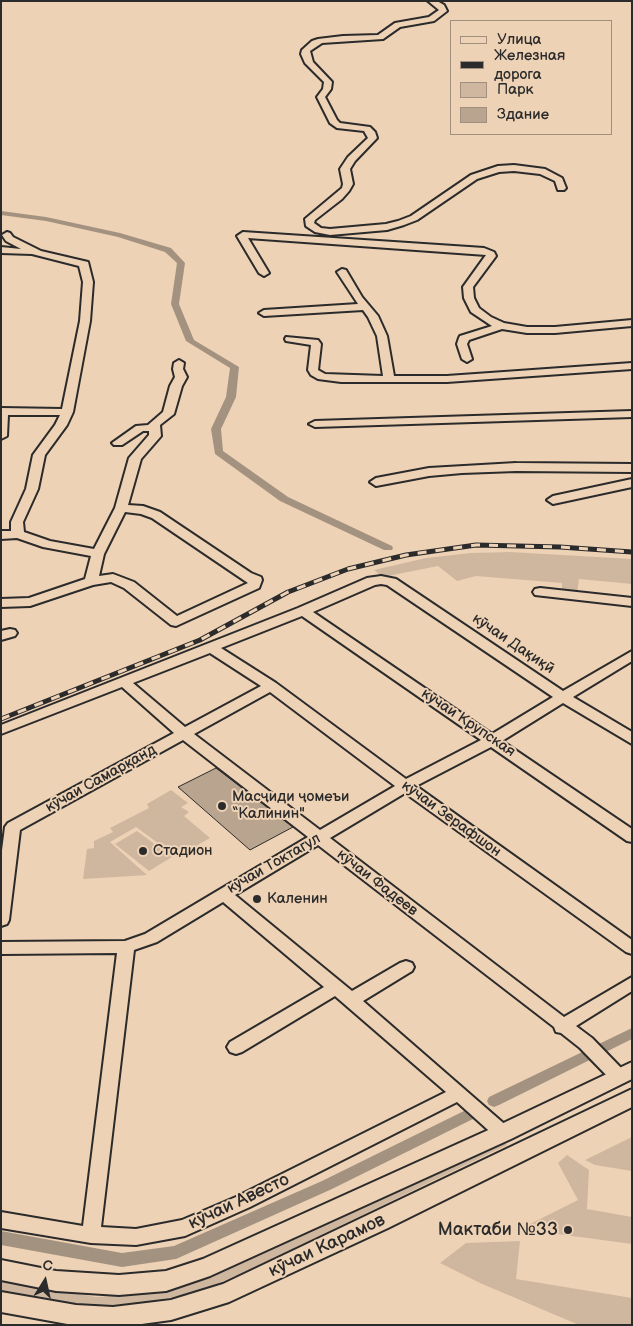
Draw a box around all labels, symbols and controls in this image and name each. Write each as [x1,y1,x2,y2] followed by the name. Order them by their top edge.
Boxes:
[450,20,613,135] legend
[497,30,541,49] text: Улица
[494,46,565,84] text: Железная дорога
[497,80,534,99] text: Парк
[497,105,549,124] text: Здание
[469,610,557,678] street label: кӯчаи Дақиқӣ
[417,685,519,761] street label: кӯчаи Крупская
[43,741,159,817] street label: кӯчаи Самарқанд
[398,777,504,861] street label: кӯчаи Зерафшон
[232,788,349,823] place label: Масҷиди ҷомеъи “Калинин"
[216,800,228,812] marker: Масҷиди ҷомеъи “Калинин"
[224,830,324,898] street label: кӯчаи Токтагул
[153,842,213,860] place label: Стадион
[137,845,149,857] marker: Стадион
[333,846,421,920] street label: кӯчаи Фадеев
[267,890,328,908] place label: Каленин
[251,893,263,905] marker: Каленин
[185,1169,293,1235] street label: кӯчаи Авесто
[265,1210,389,1282] street label: кӯчаи Карамов
[438,1219,558,1241] place label: Мактаби №33
[562,1224,574,1236] marker: Мактаби №33
[20,1256,70,1306] north arrow
[41,1257,54,1275] text: С

